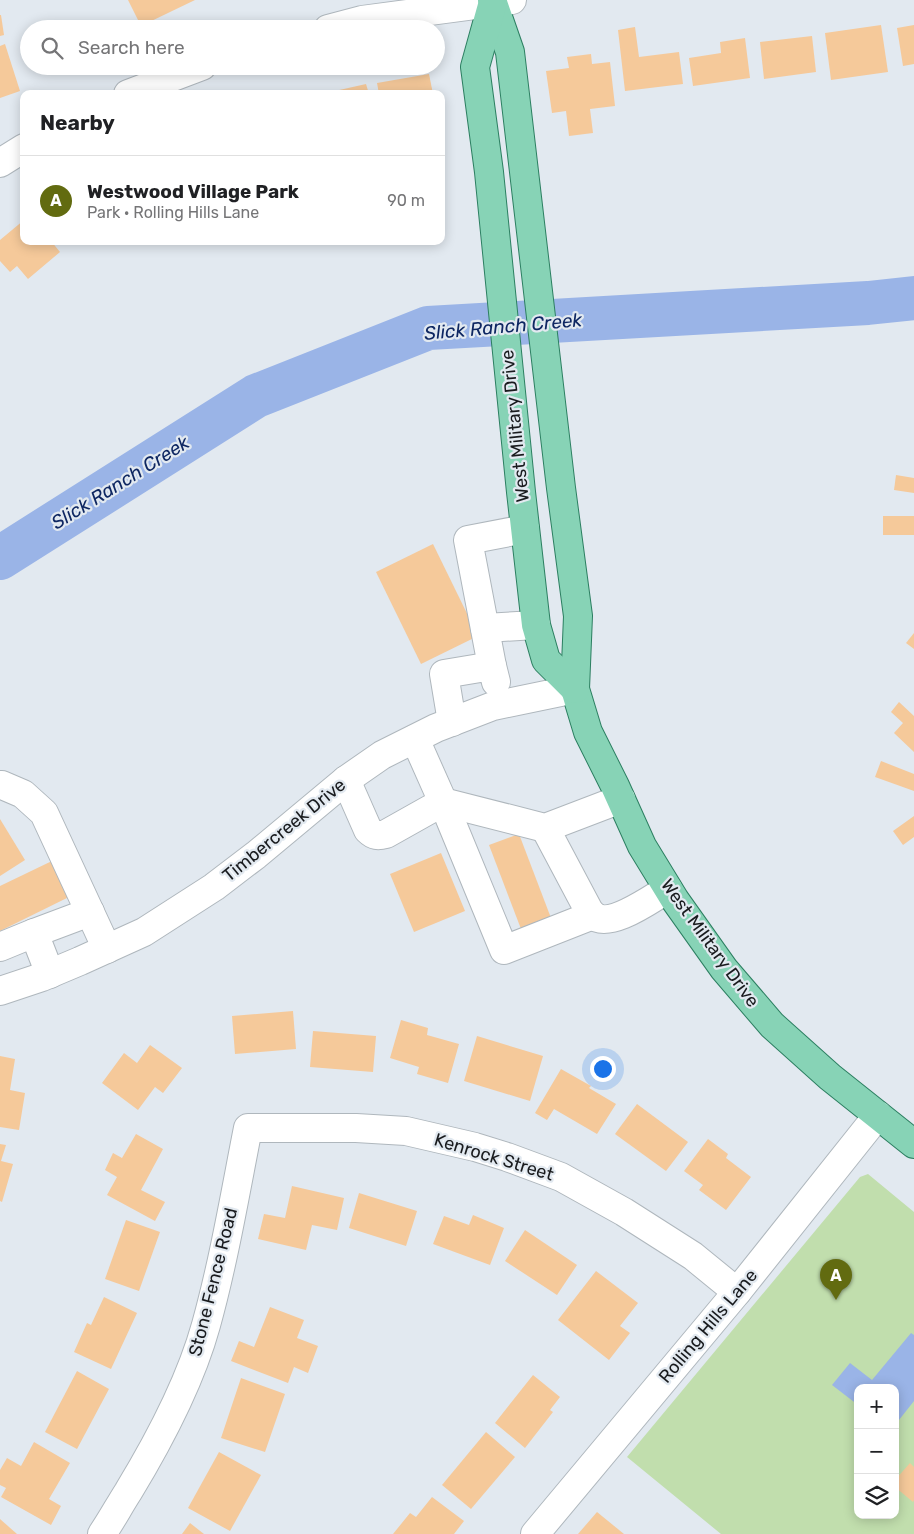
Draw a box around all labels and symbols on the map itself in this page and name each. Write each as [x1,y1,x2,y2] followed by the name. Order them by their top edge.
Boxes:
[423,308,583,345] water label: Slick Ranch Creek
[496,349,534,503] street label: West Military Drive
[47,431,194,534] water label: Slick Ranch Creek
[218,774,350,886] street label: Timbercreek Drive
[656,875,764,1011] street label: West Military Drive
[590,1056,616,1082] your location
[432,1128,556,1186] street label: Kenrock Street
[184,1205,242,1359] street label: Stone Fence Road
[820,1259,852,1300] pin: A
[654,1265,762,1387] street label: Rolling Hills Lane

